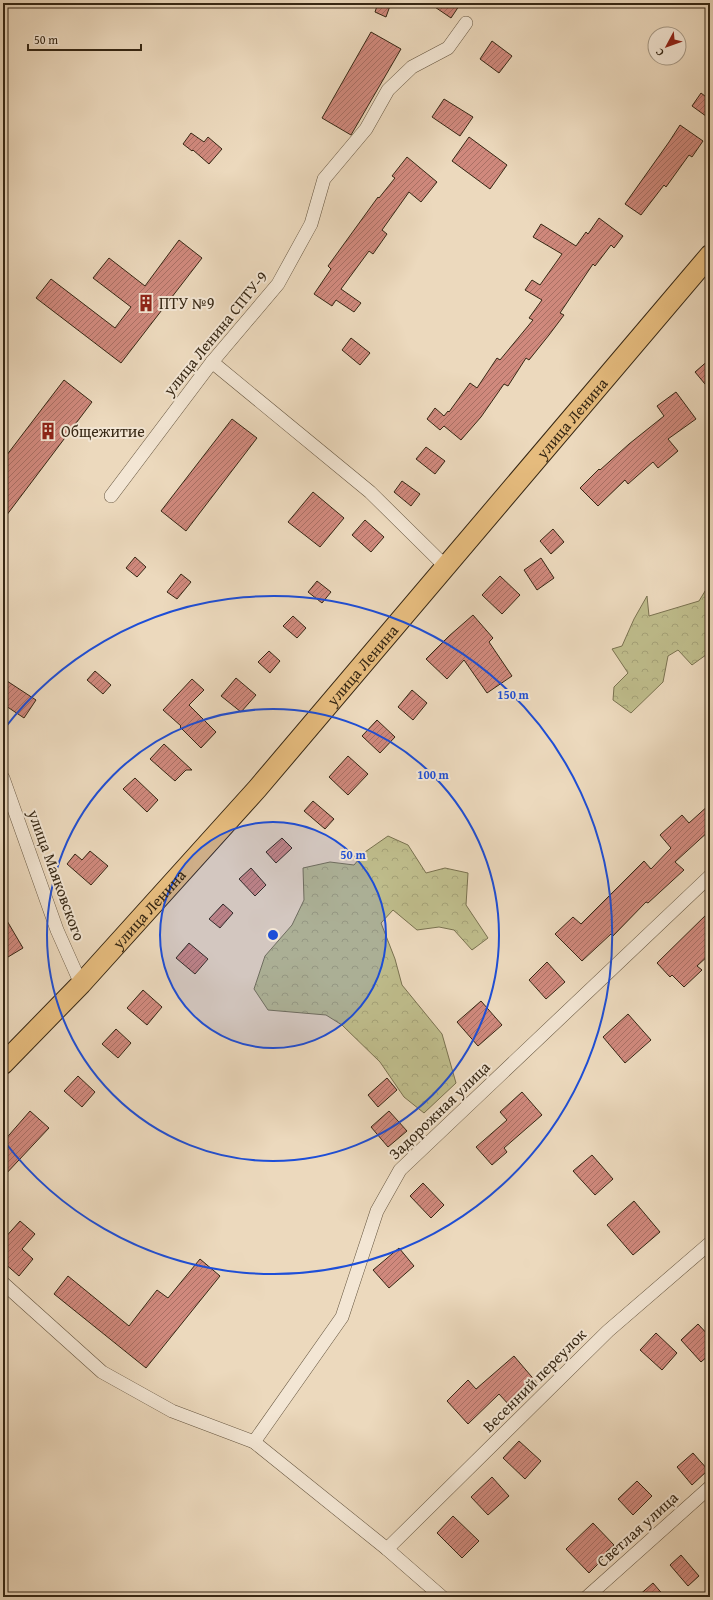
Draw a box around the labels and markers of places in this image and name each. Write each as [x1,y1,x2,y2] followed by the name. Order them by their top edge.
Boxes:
[159,291,215,315] place label: ПТУ №9
[136,293,156,313] building icon: ПТУ №9
[61,419,145,443] place label: Общежитие
[38,421,58,441] building icon: Общежитие
[266,928,280,942] centre of rings

